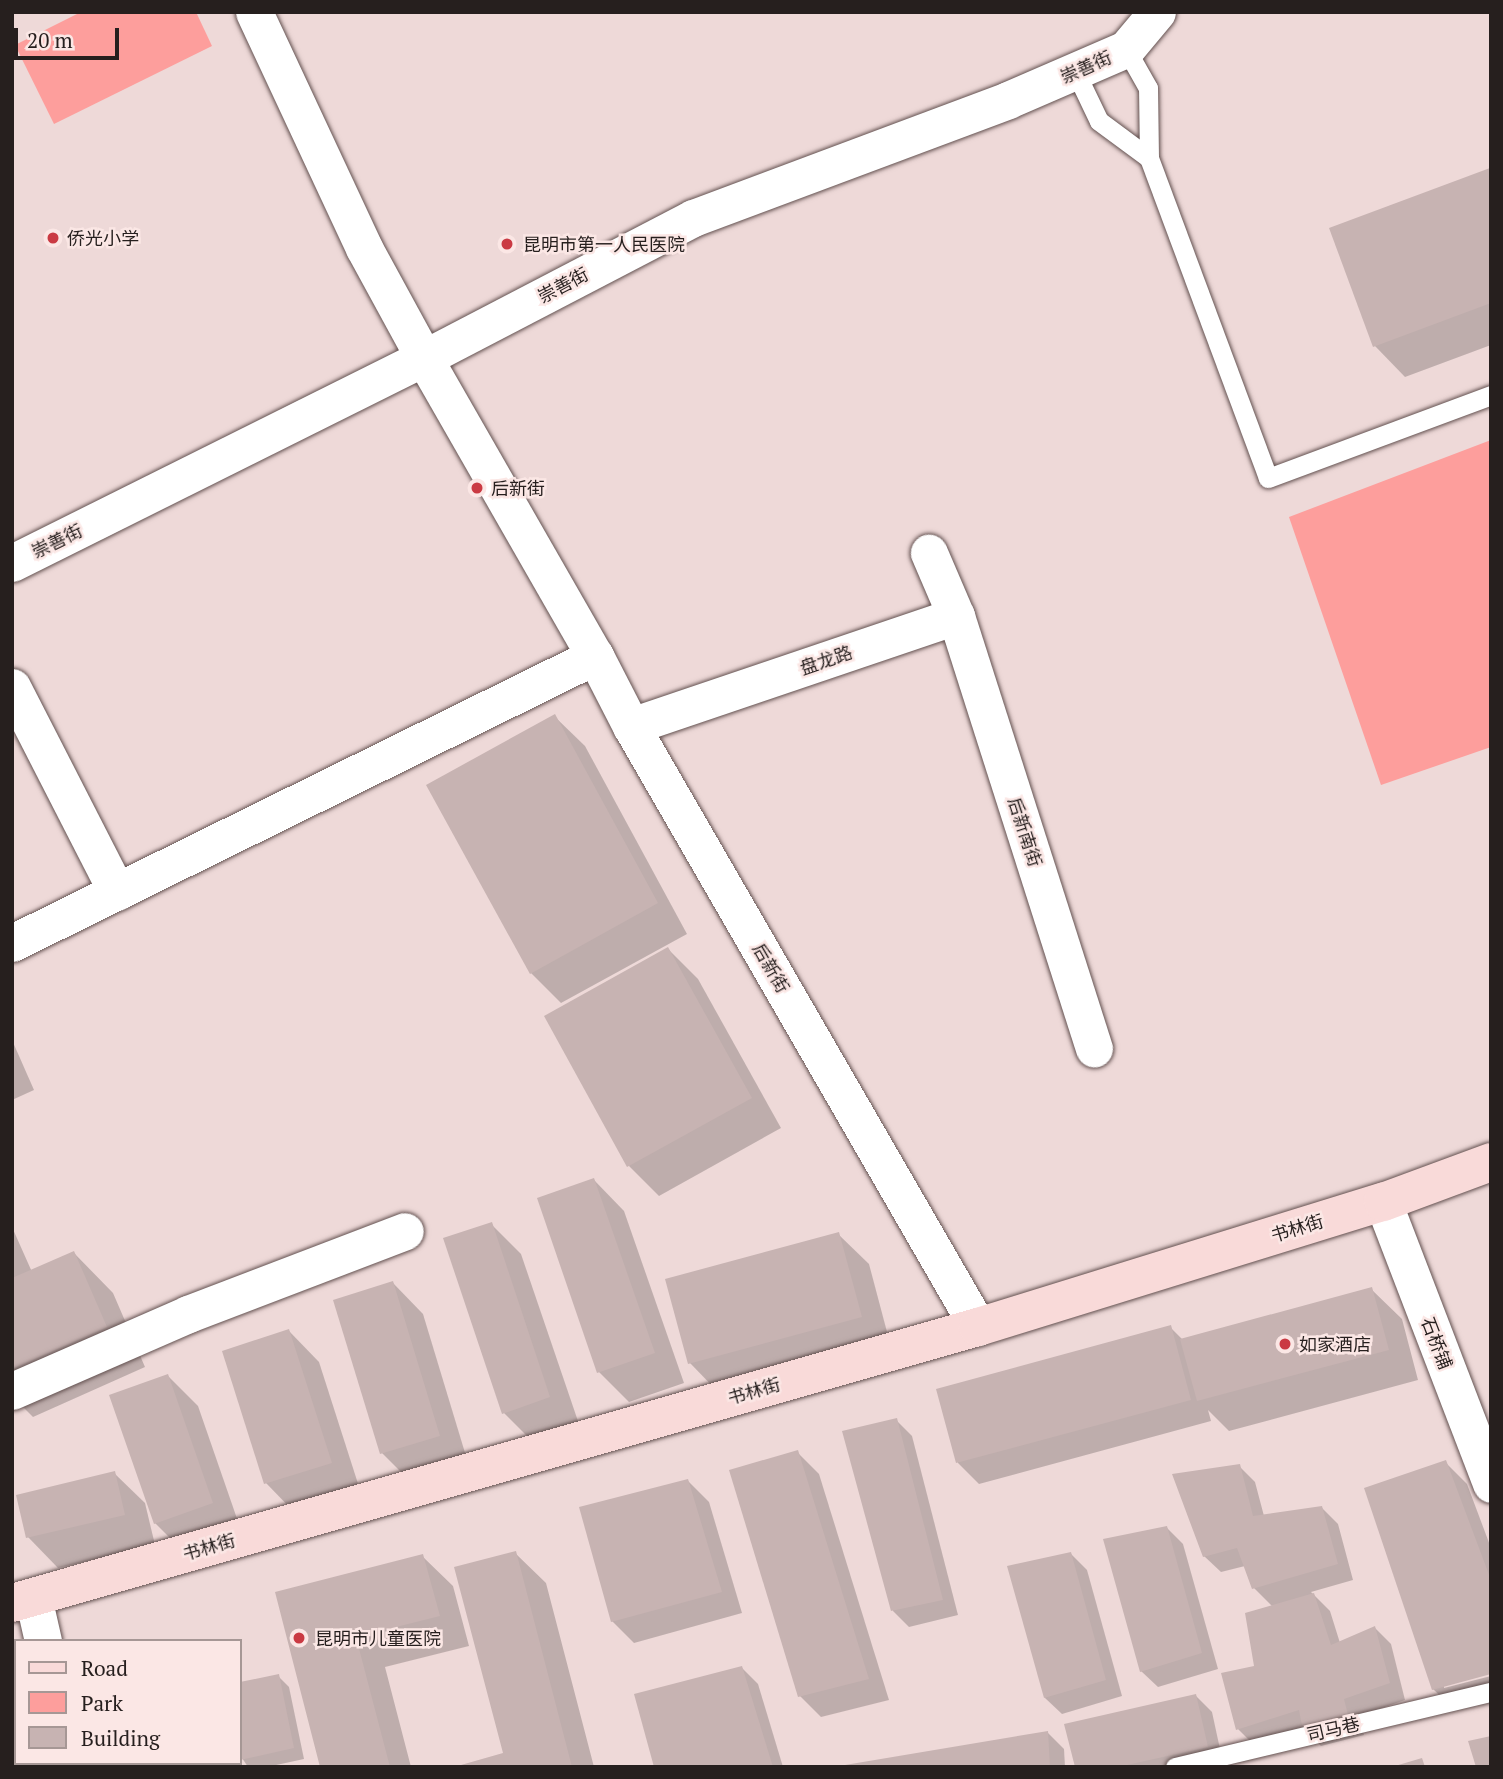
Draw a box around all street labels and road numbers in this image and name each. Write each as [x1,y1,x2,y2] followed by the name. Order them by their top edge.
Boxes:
[1057,46,1115,88] street label: 崇善街
[534,263,592,307] street label: 崇善街
[28,519,86,563] street label: 崇善街
[797,641,855,679] street label: 盘龙路
[1004,794,1046,870] street label: 后新南街
[748,939,794,997] street label: 后新街
[1268,1210,1326,1246] street label: 书林街
[1417,1314,1457,1372] street label: 石桥铺
[725,1373,783,1409] street label: 书林街
[180,1529,238,1565] street label: 书林街
[1304,1712,1362,1746] street label: 司马巷

